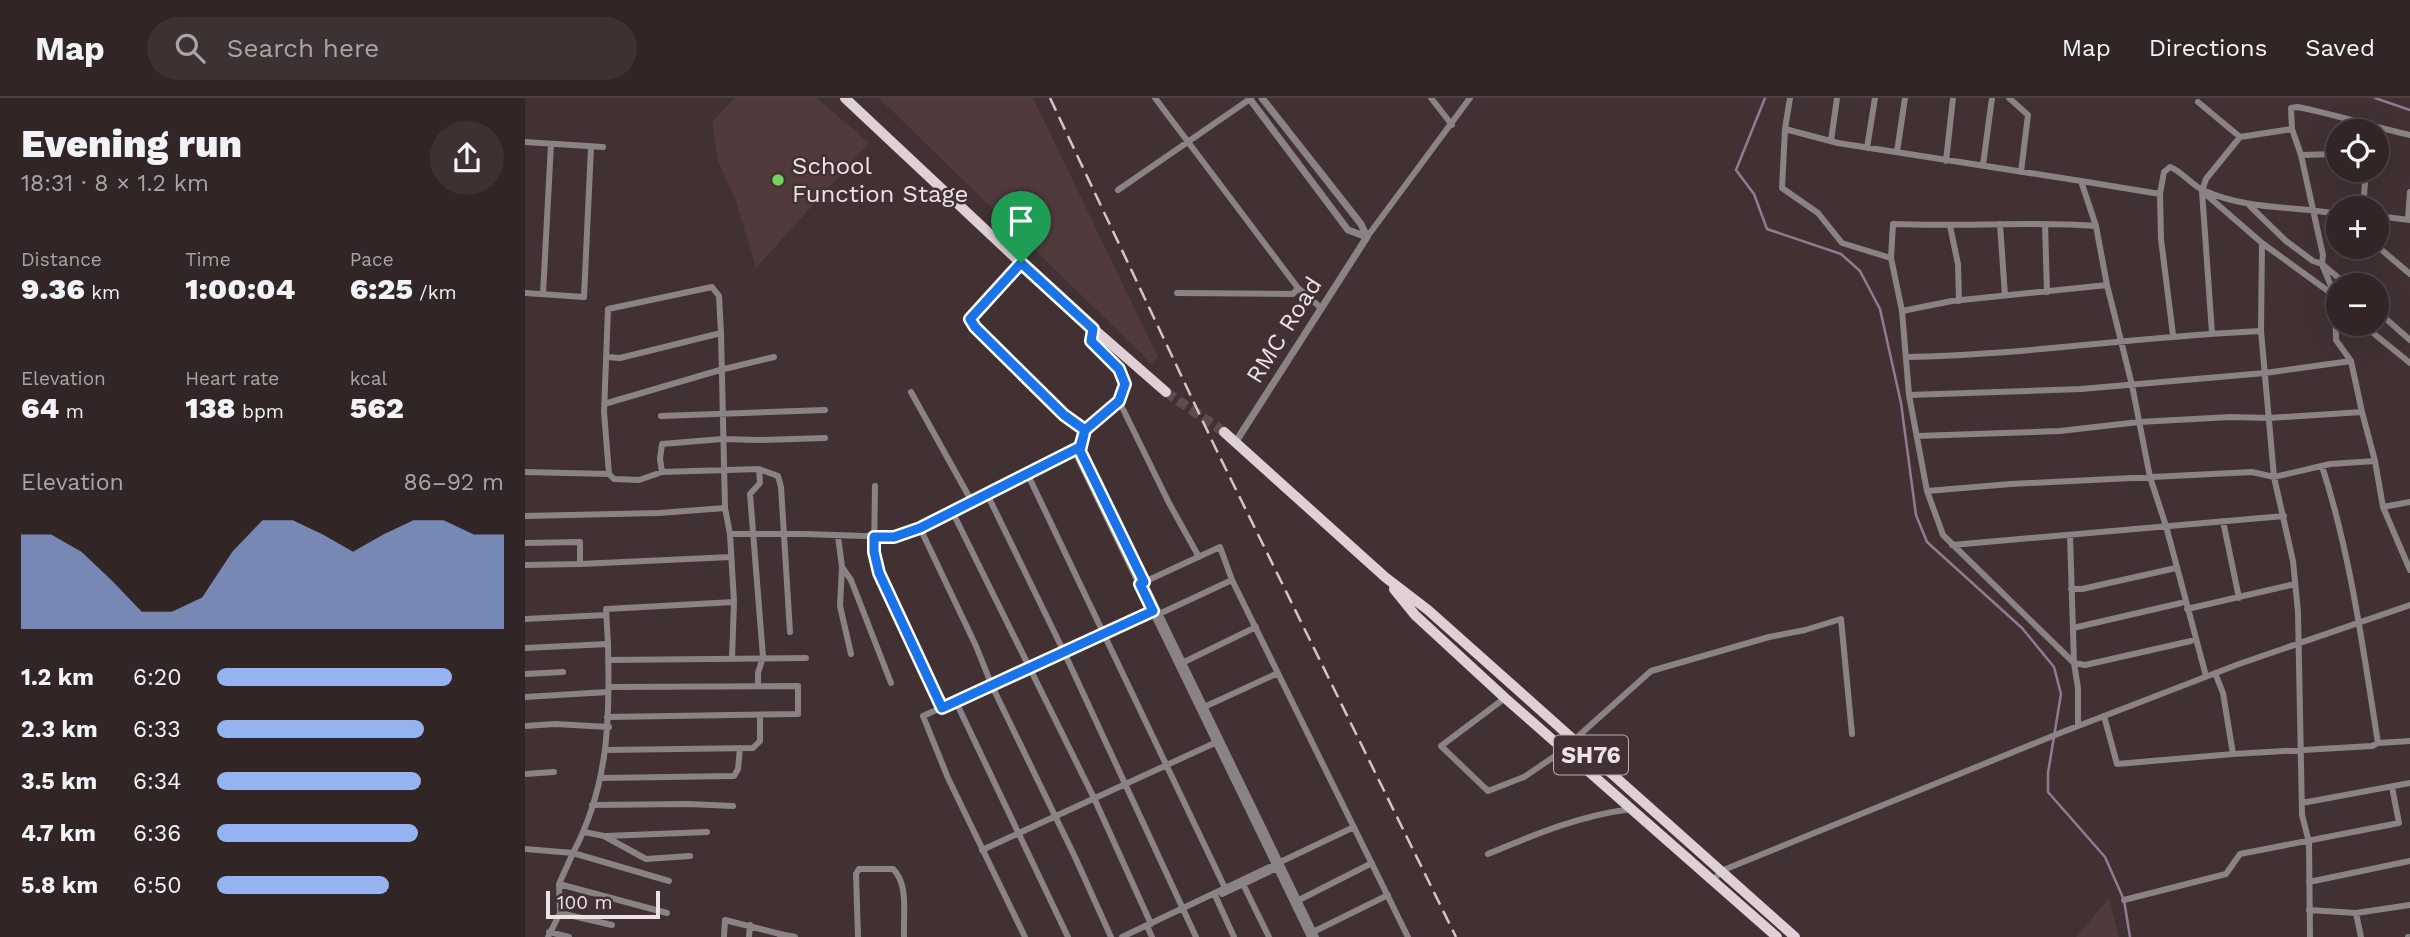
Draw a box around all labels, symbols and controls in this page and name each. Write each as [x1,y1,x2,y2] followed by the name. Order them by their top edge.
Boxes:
[147,17,637,80] search box
[35,29,105,68] text: Map
[171,29,209,67] icon: search
[227,33,379,63] text: Search here
[2062,34,2111,62] text: Map
[2149,34,2267,62] text: Directions
[2305,34,2375,62] text: Saved
[2326,119,2389,336] map controls
[2326,119,2389,182] button: locate
[430,121,504,195] button: share
[21,122,242,166] text: Evening run
[792,152,968,208] place label: School Function Stage
[21,170,209,197] text: 18:31 · 8 × 1.2 km
[770,172,786,188] marker: School Function Stage
[991,191,1051,263] pin
[2326,196,2389,259] button: +
[1002,202,1040,240] icon: arrive
[21,248,102,271] text: Distance
[185,248,231,271] text: Time
[350,248,394,271] text: Pace
[21,271,85,306] text: 9.36
[185,271,295,306] text: 1:00:04
[350,271,413,306] text: 6:25
[1240,272,1328,388] street label: RMC Road
[2326,273,2389,336] button: −
[85,281,120,304] text: km
[413,281,457,304] text: /km
[21,367,106,390] text: Elevation
[185,367,279,390] text: Heart rate
[350,367,387,390] text: kcal
[21,390,59,425] text: 64
[185,390,236,425] text: 138
[350,390,404,425] text: 562
[59,400,84,423] text: m
[236,400,284,423] text: bpm
[21,469,124,496] text: Elevation
[403,469,504,496] text: 86–92 m
[21,664,94,691] text: 1.2 km
[133,664,182,691] text: 6:20
[21,716,98,743] text: 2.3 km
[133,716,181,743] text: 6:33
[1554,736,1628,775] road number: SH76
[21,768,97,795] text: 3.5 km
[133,768,181,795] text: 6:34
[21,820,96,847] text: 4.7 km
[133,820,181,847] text: 6:36
[21,872,98,899] text: 5.8 km
[133,872,181,899] text: 6:50
[546,888,660,920] scale bar
[557,891,613,914] text: 100 m

